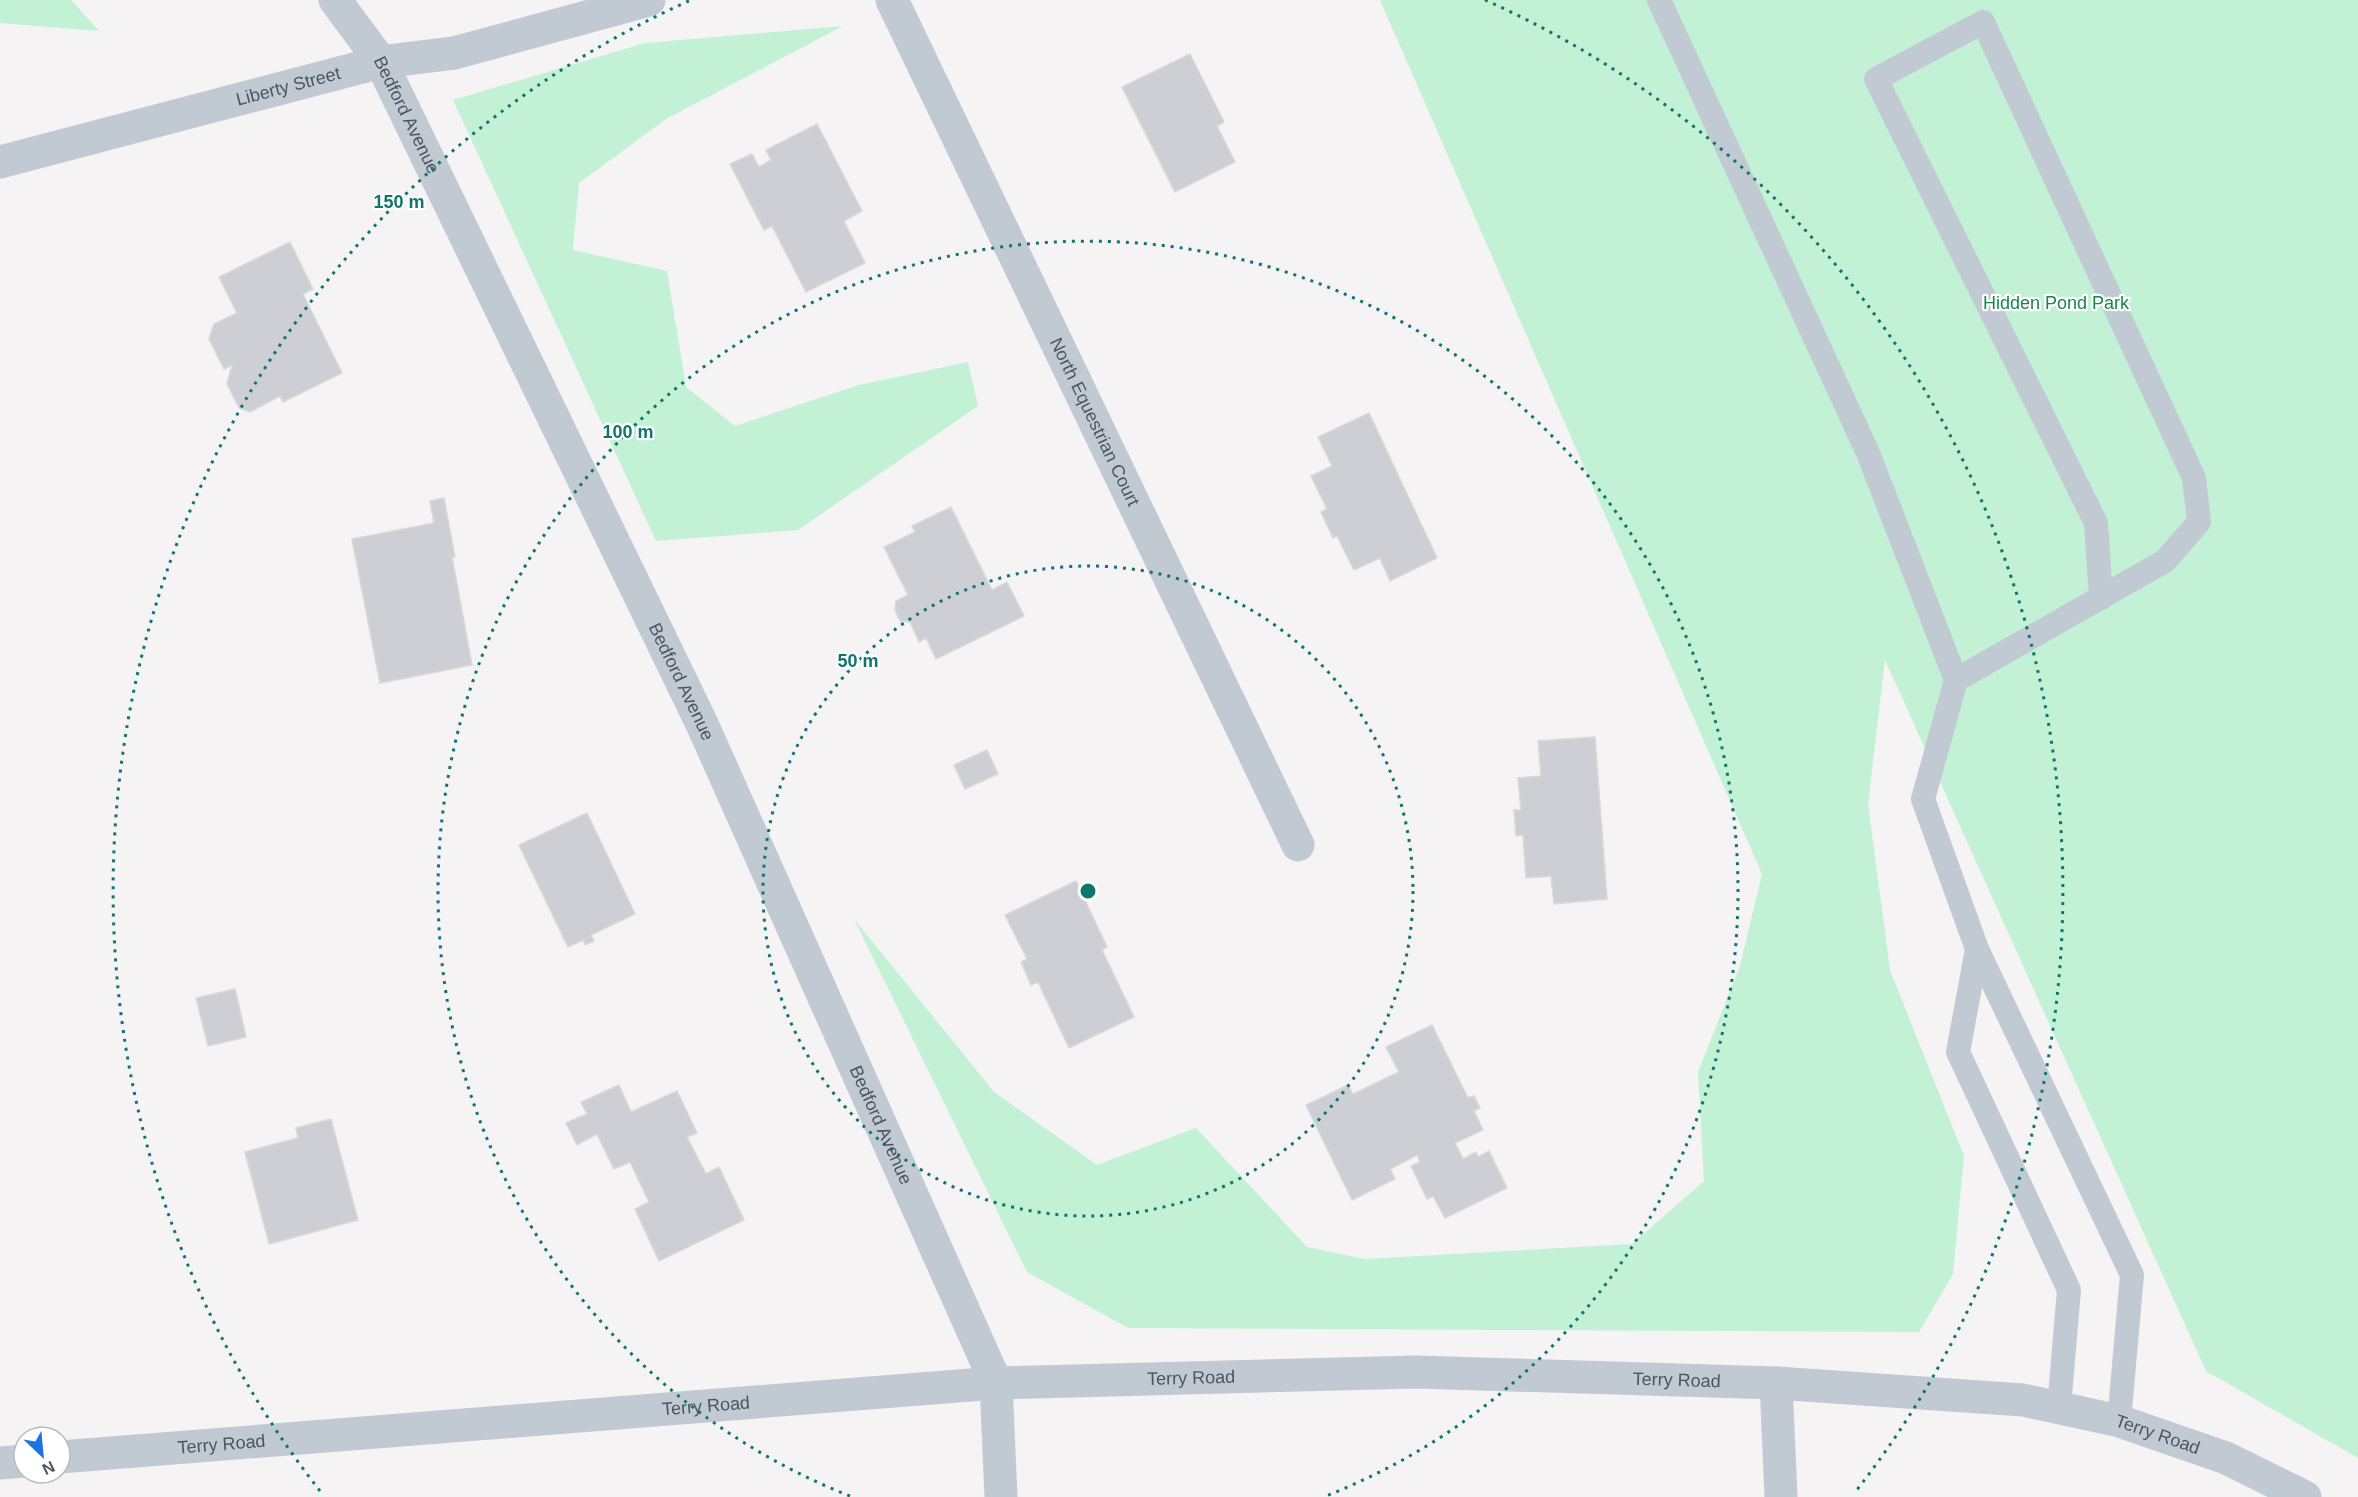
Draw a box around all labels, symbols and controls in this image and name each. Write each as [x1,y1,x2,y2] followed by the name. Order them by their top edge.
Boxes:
[370,53,444,177] street label: Bedford Avenue
[234,63,343,110] street label: Liberty Street
[373,192,425,212] text: 150 m
[1983,293,2130,313] park label: Hidden Pond Park
[1046,334,1144,509] street label: North Equestrian Court
[602,422,654,442] text: 100 m
[645,620,718,744] street label: Bedford Avenue
[837,651,879,671] text: 50 m
[1078,881,1098,901] centre of rings
[846,1063,916,1187] street label: Bedford Avenue
[1147,1367,1235,1389] street label: Terry Road
[1632,1369,1721,1391] street label: Terry Road
[661,1392,751,1419] street label: Terry Road
[2113,1411,2203,1458] street label: Terry Road
[12,1425,72,1485] north arrow
[177,1431,266,1458] street label: Terry Road
[39,1458,57,1478] text: N

